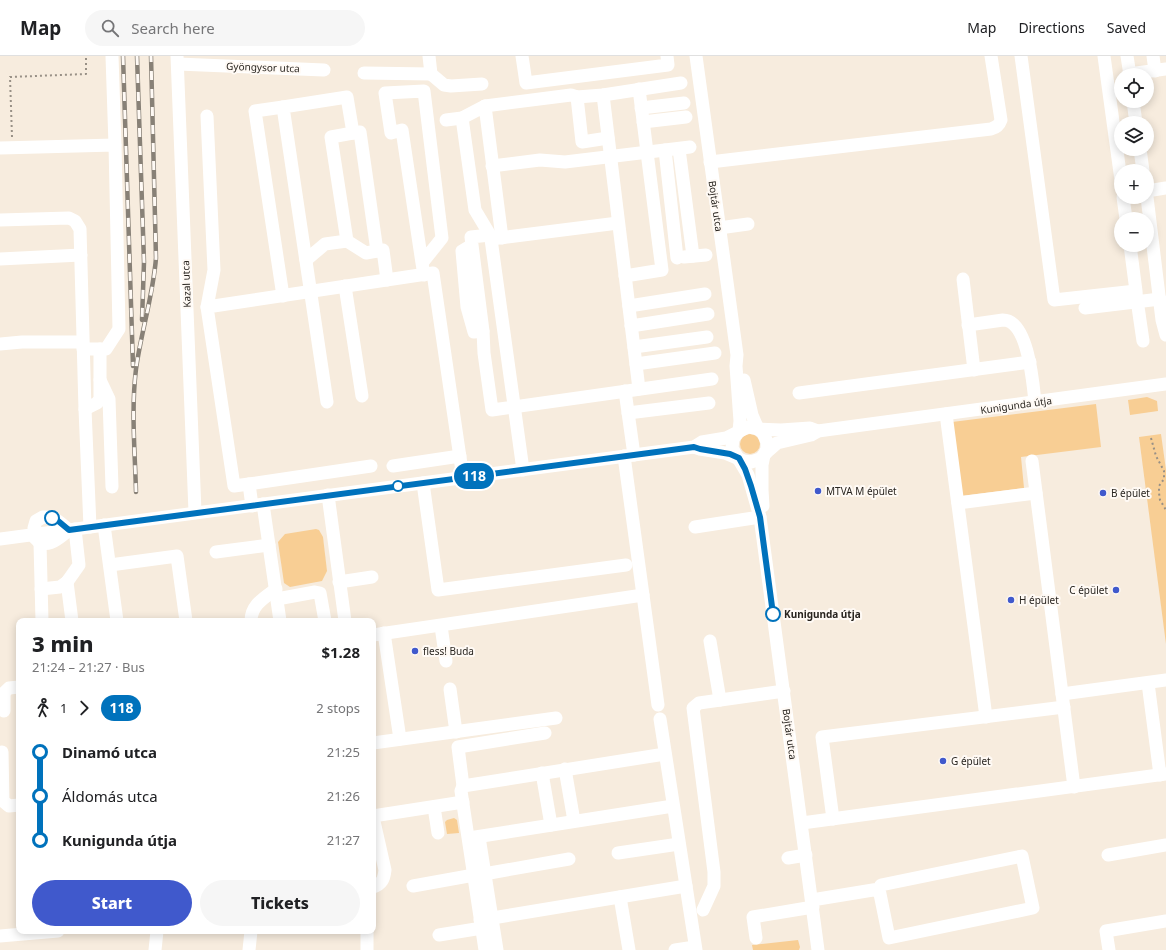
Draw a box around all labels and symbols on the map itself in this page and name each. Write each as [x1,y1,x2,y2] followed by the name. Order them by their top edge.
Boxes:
[226,59,300,75] street label: Gyöngysor utca
[705,180,727,232] street label: Bojtár utca
[178,260,194,308] street label: Kazal utca
[979,393,1053,417] street label: Kunigunda útja
[451,463,497,489] line badge: 118
[392,480,404,492] unlabelled marker
[826,484,897,498] place label: MTVA M épület
[813,486,823,496] marker: MTVA M épület
[1111,486,1150,500] place label: B épület
[1098,488,1108,498] marker: B épület
[44,510,60,526] unlabelled marker
[1069,583,1108,597] place label: C épület
[1111,585,1121,595] marker: C épület
[1019,593,1059,607] place label: H épület
[1006,595,1016,605] marker: H épület
[765,606,781,622] marker: Kunigunda útja
[784,607,861,621] place label: Kunigunda útja
[423,644,474,658] place label: fless! Buda
[410,646,420,656] marker: fless! Buda
[779,708,801,760] street label: Bojtár utca
[951,754,991,768] place label: G épület
[938,756,948,766] marker: G épület

